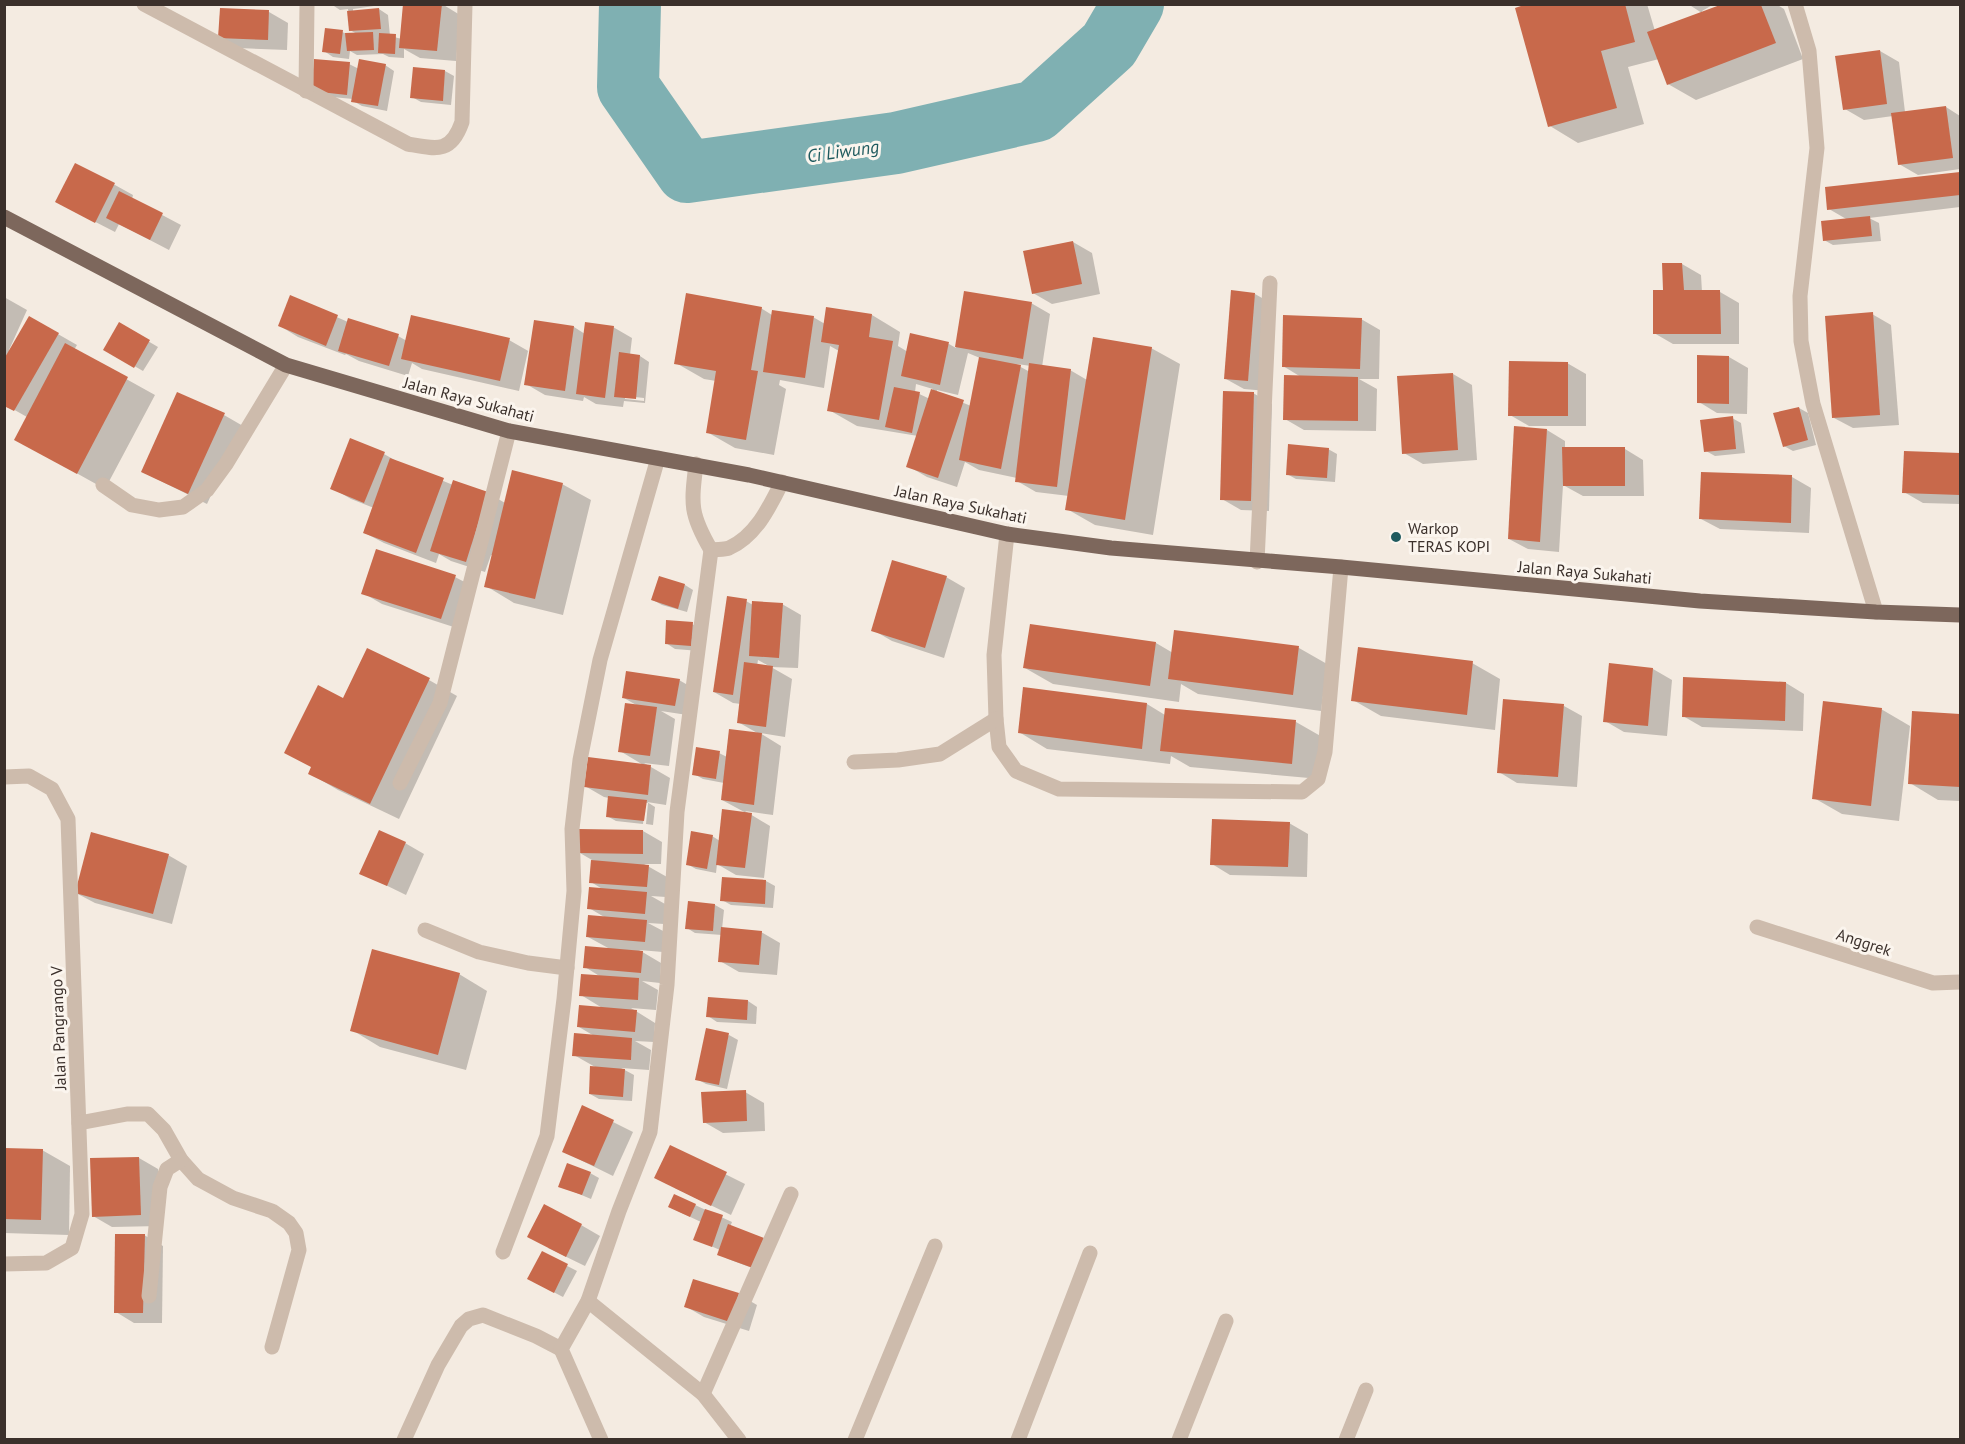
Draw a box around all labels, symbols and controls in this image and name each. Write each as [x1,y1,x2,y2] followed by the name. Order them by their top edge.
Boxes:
[806,135,880,167] water label: Ci Liwung
[401,372,536,426] street label: Jalan Raya Sukahati
[892,480,1029,528] street label: Jalan Raya Sukahati
[1408,518,1490,556] place label: Warkop TERAS KOPI
[1389,530,1403,544] marker: Warkop TERAS KOPI
[1516,556,1653,588] street label: Jalan Raya Sukahati
[1834,924,1894,960] street label: Anggrek
[46,965,70,1091] street label: Jalan Pangrango V

